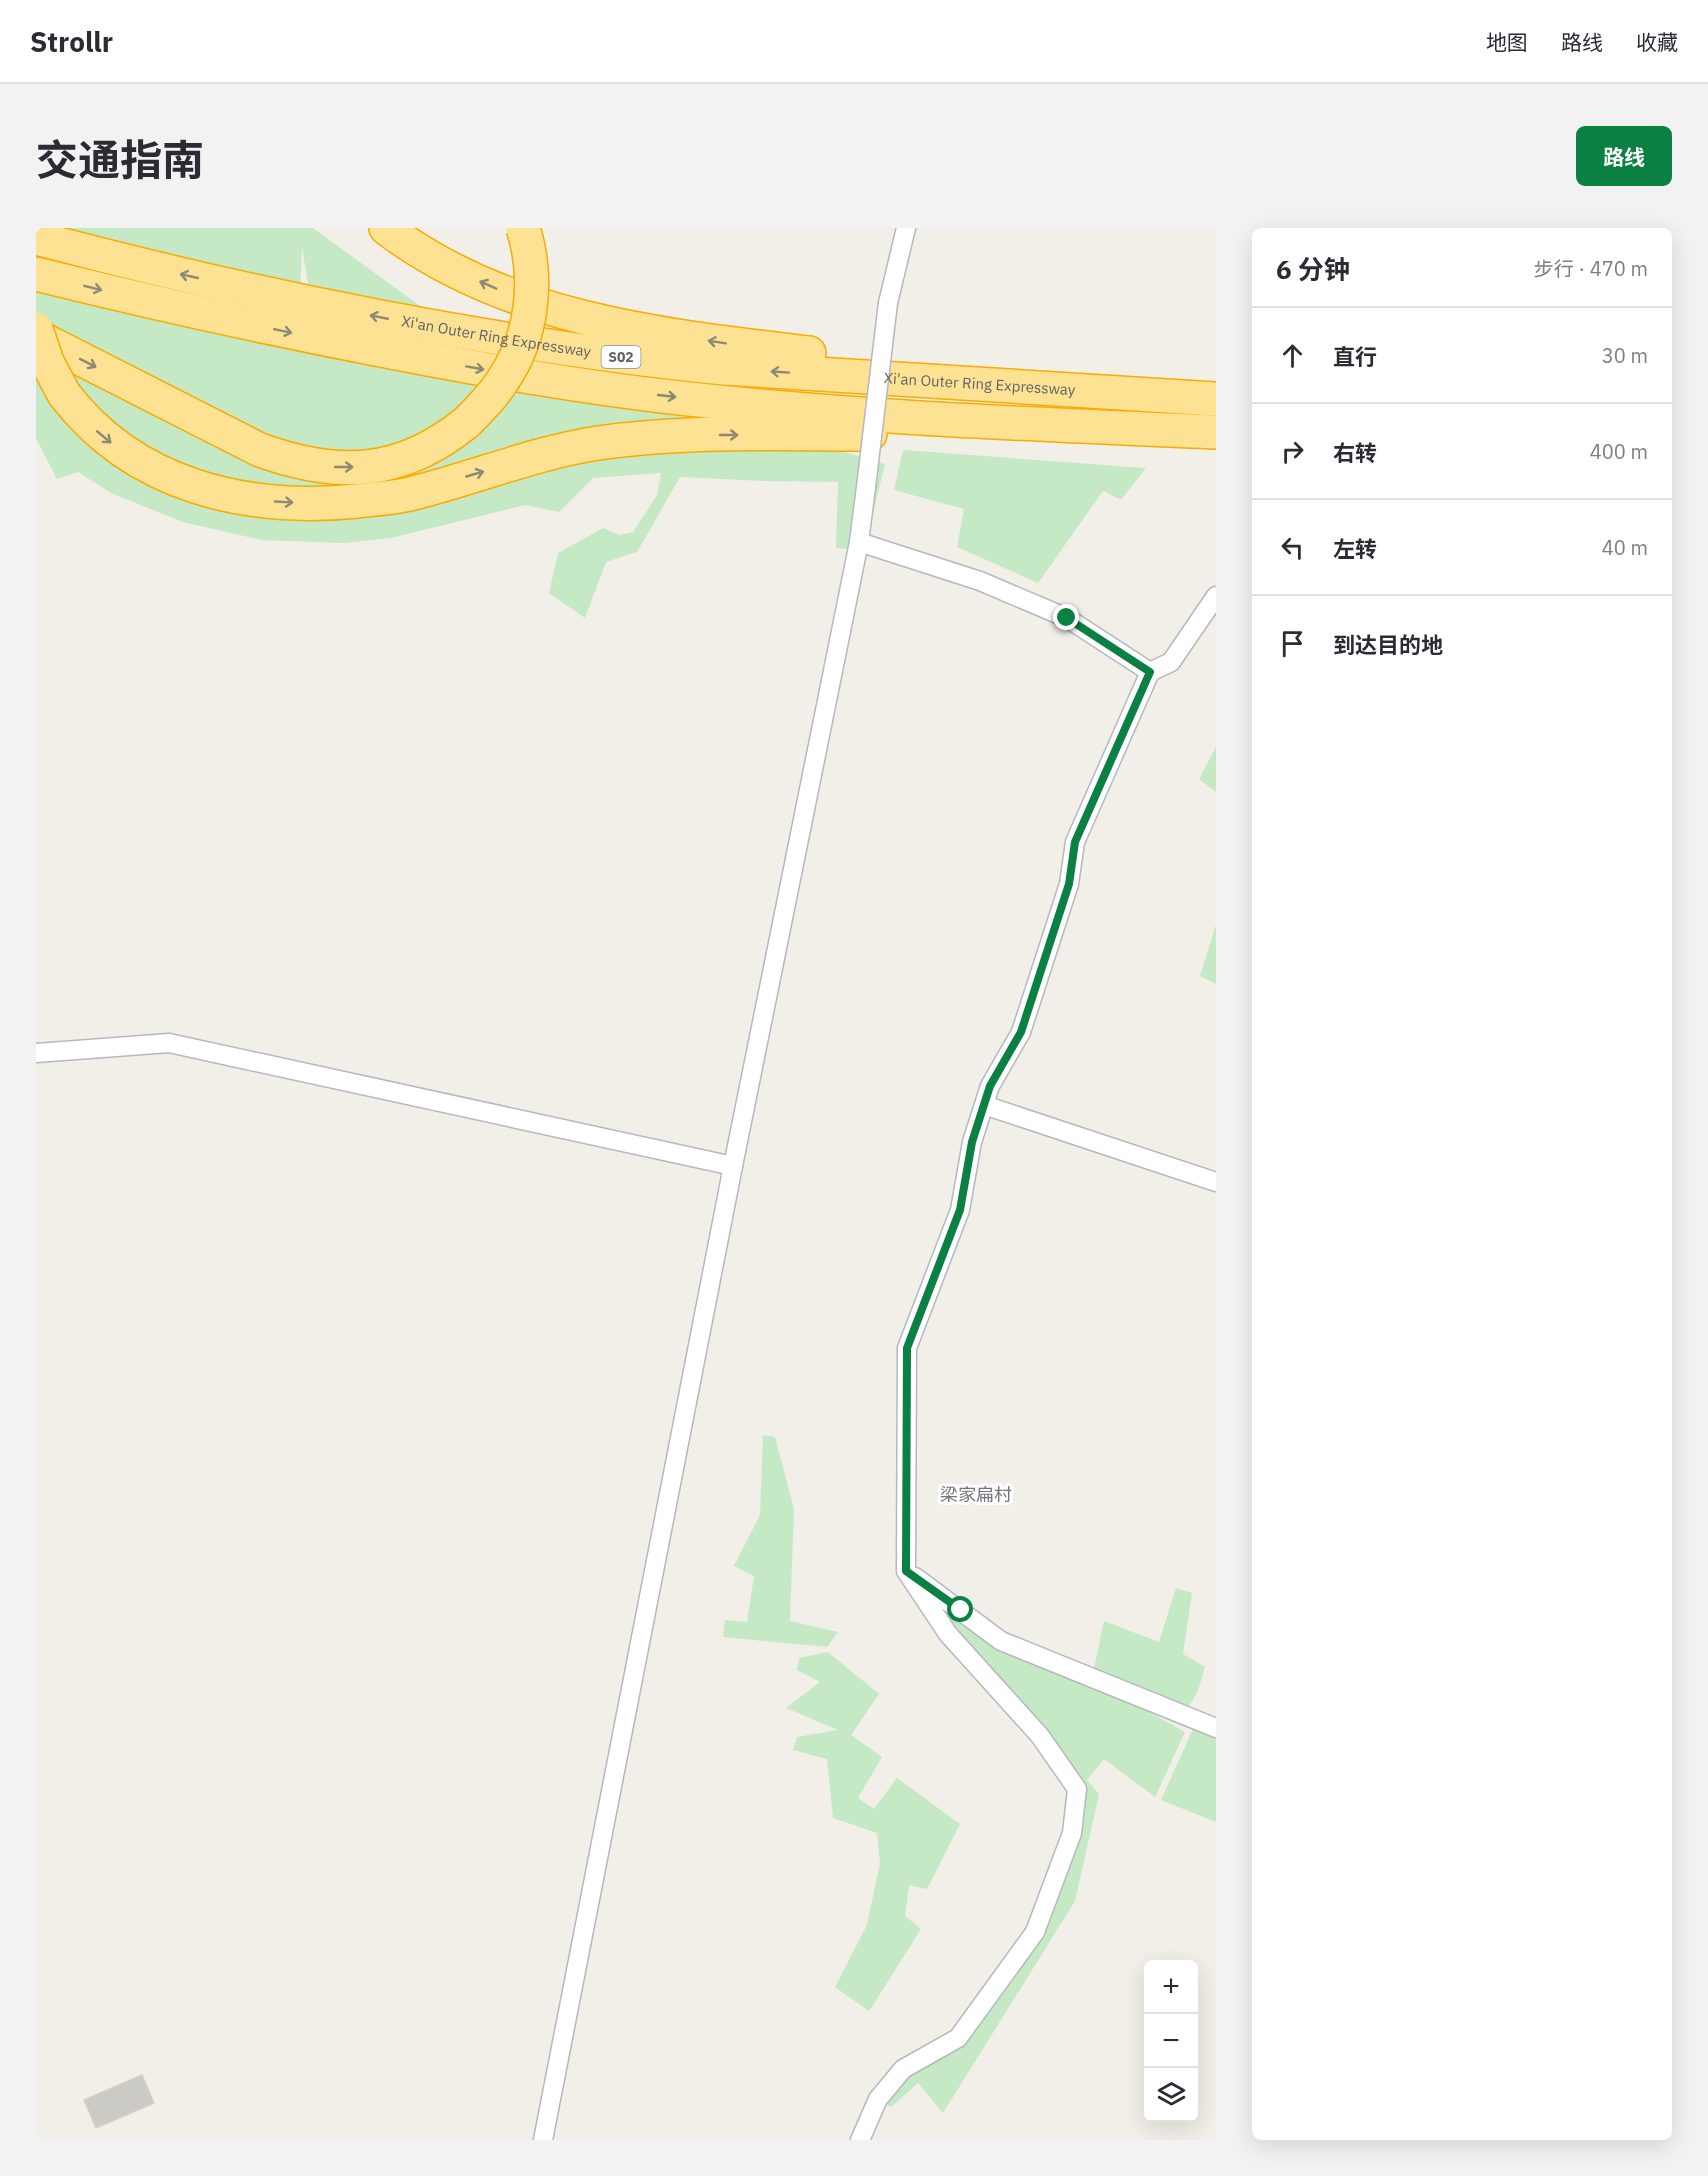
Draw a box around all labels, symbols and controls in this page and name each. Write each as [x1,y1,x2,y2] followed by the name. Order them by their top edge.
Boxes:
[30,23,113,60] text: Strollr
[1486,28,1528,56] text: 地图
[1561,28,1603,56] text: 路线
[1636,28,1678,56] text: 收藏
[1576,126,1672,186] button: 路线
[36,132,204,187] text: 交通指南
[1276,252,1350,286] text: 6 分钟
[1534,255,1648,282] text: 步行 · 470 m
[180,270,199,281] one-way arrow
[479,279,497,291] one-way arrow
[83,283,102,295] one-way arrow
[370,311,390,322] one-way arrow
[400,311,593,361] street label: Xi'an Outer Ring Expressway
[273,326,292,337] one-way arrow
[708,336,727,347] one-way arrow
[1276,339,1309,372] icon: ahead
[1333,342,1377,371] text: 直行
[1602,342,1648,369] text: 30 m
[602,346,640,368] road number: S02
[79,357,96,369] one-way arrow
[464,363,484,374] one-way arrow
[771,366,791,377] one-way arrow
[883,368,1076,399] street label: Xi'an Outer Ring Expressway
[657,391,677,402] one-way arrow
[719,429,739,440] one-way arrow
[96,430,111,444] one-way arrow
[1276,435,1309,468] icon: right
[1333,438,1377,467] text: 右转
[1590,438,1648,465] text: 400 m
[334,461,354,473] one-way arrow
[465,468,484,479] one-way arrow
[274,497,293,508] one-way arrow
[1276,531,1309,564] icon: left
[1333,534,1377,563] text: 左转
[1602,534,1648,561] text: 40 m
[1053,604,1079,630] route end
[1276,627,1309,660] icon: arrive
[1333,630,1443,659] text: 到达目的地
[940,1483,1012,1506] district label: 梁家扁村
[947,1596,973,1622] route start
[1144,1960,1198,2122] map controls
[1144,1960,1198,2014] button: +
[1144,2014,1198,2068] button: −
[1144,2068,1198,2122] button: layers

